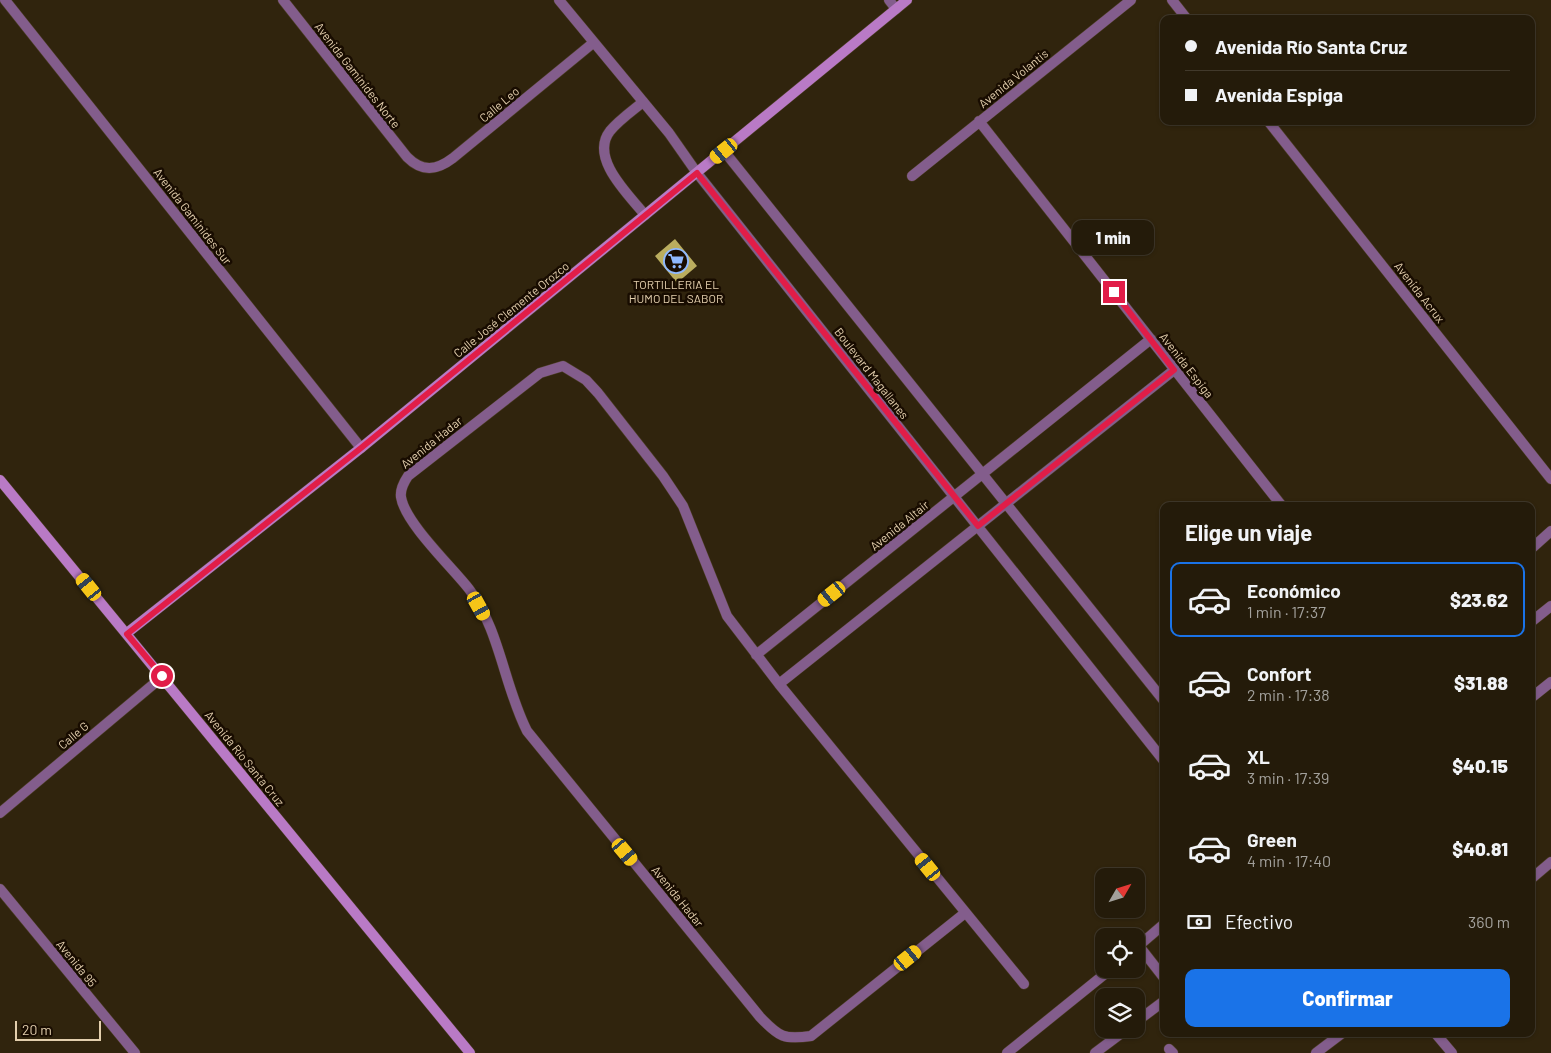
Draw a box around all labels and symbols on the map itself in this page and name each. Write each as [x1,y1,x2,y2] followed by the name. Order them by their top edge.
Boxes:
[312,19,404,131] street label: Avenida Gaminides Norte
[976,46,1051,110] street label: Avenida Volantis
[476,83,522,125] street label: Calle Leo
[707,136,740,166] car
[151,165,235,267] street label: Avenida Gaminides Sur
[1073,220,1155,254] callout: 1 min
[663,248,689,274] supermarket icon: TORTILLERIA EL HUMO DEL SABOR
[451,258,571,360] street label: Calle José Clemente Orozco
[1392,259,1448,325] street label: Avenida Acrux
[629,277,723,305] place label: TORTILLERIA EL HUMO DEL SABOR
[1103,281,1125,303] route end
[832,325,912,422] street label: Boulevard Magallanes
[1157,330,1217,400] street label: Avenida Espiga
[398,413,465,471] street label: Avenida Hadar
[867,497,932,553] street label: Avenida Altair
[73,571,104,603] car
[815,579,848,609] car
[465,589,492,623] car
[151,665,173,687] route start
[202,708,288,808] street label: Avenida Río Santa Cruz
[55,718,91,752] street label: Calle G
[609,836,640,868] car
[912,851,943,883] car
[649,863,707,930] street label: Avenida Hadar
[1095,868,1145,918] north arrow
[54,937,100,989] street label: Avenida 95
[891,943,924,973] car
[15,1018,101,1041] scale bar

